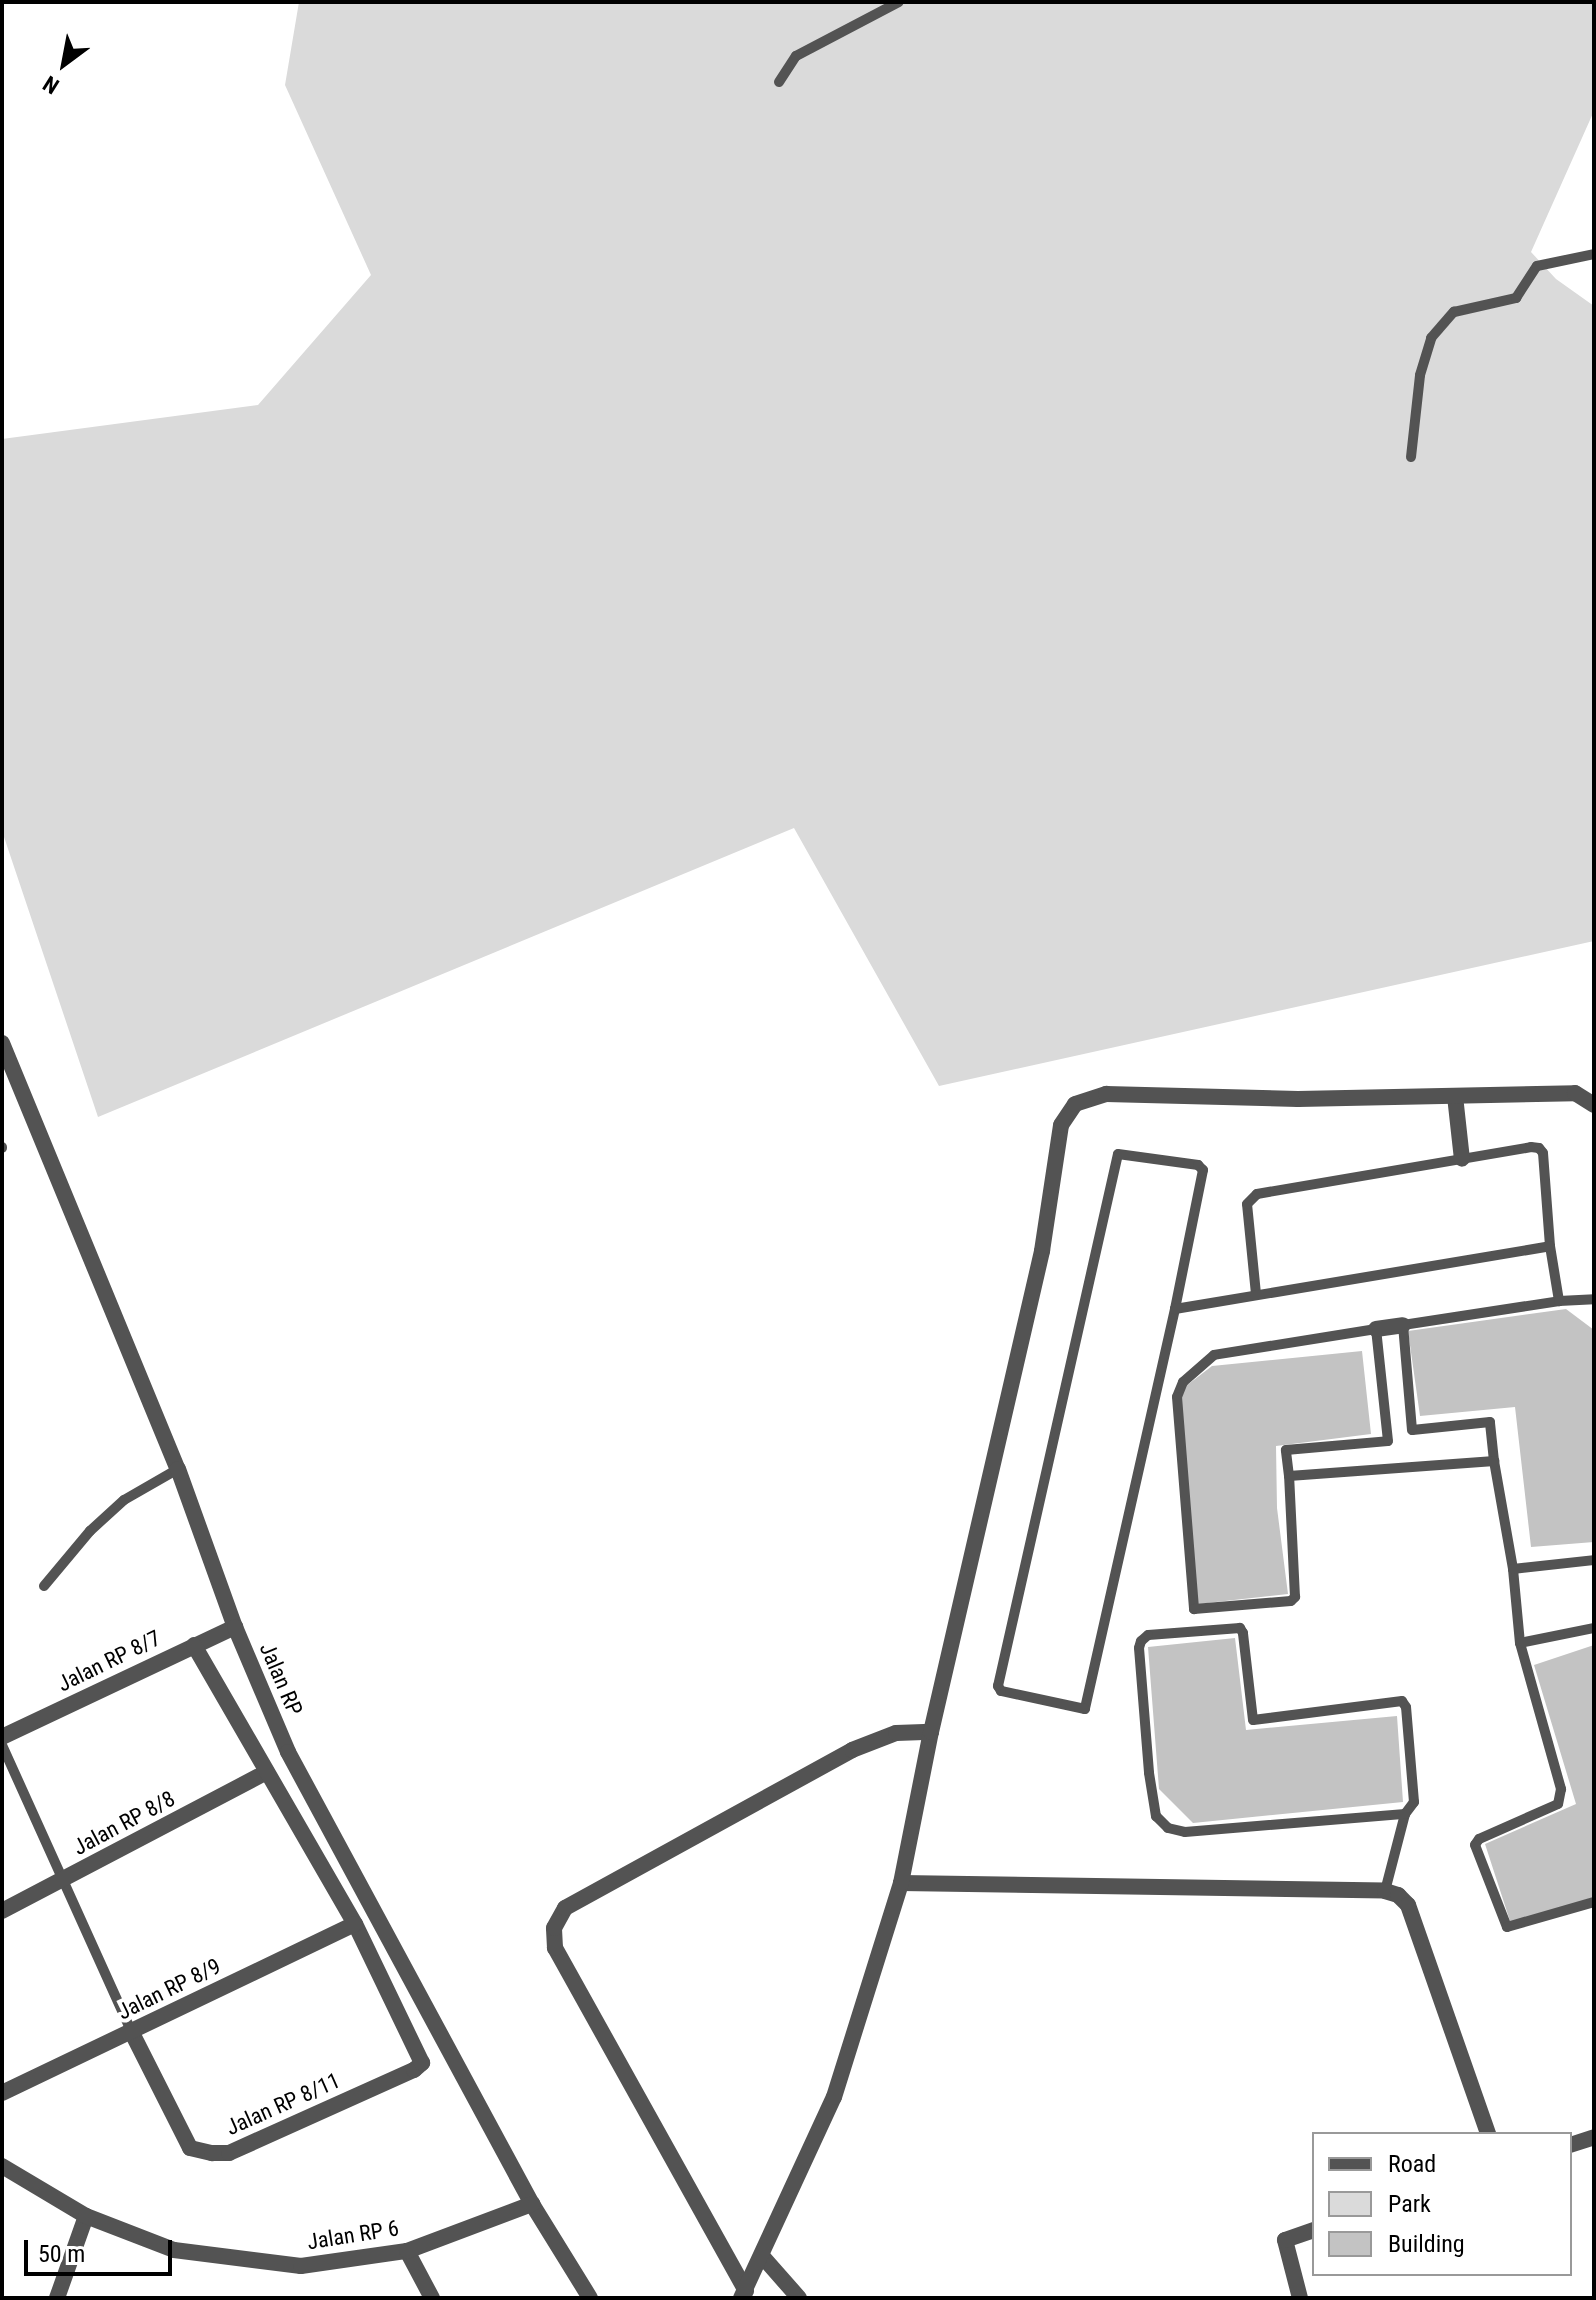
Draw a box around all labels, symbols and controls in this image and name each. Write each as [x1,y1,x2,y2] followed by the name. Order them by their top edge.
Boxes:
[24,24,104,104] north arrow
[39,71,63,99] text: N
[53,1625,165,1697] street label: Jalan RP 8/7
[254,1639,308,1719] street label: Jalan RP
[69,1785,179,1861] street label: Jalan RP 8/8
[113,1953,225,2025] street label: Jalan RP 8/9
[222,2067,344,2141] street label: Jalan RP 8/11
[1312,2132,1572,2276] legend
[1388,2150,1436,2178] text: Road
[1388,2190,1431,2218] text: Park
[305,2215,401,2255] street label: Jalan RP 6
[28,2224,176,2274] scale bar
[1388,2230,1465,2258] text: Building
[38,2240,85,2268] text: 50 m

